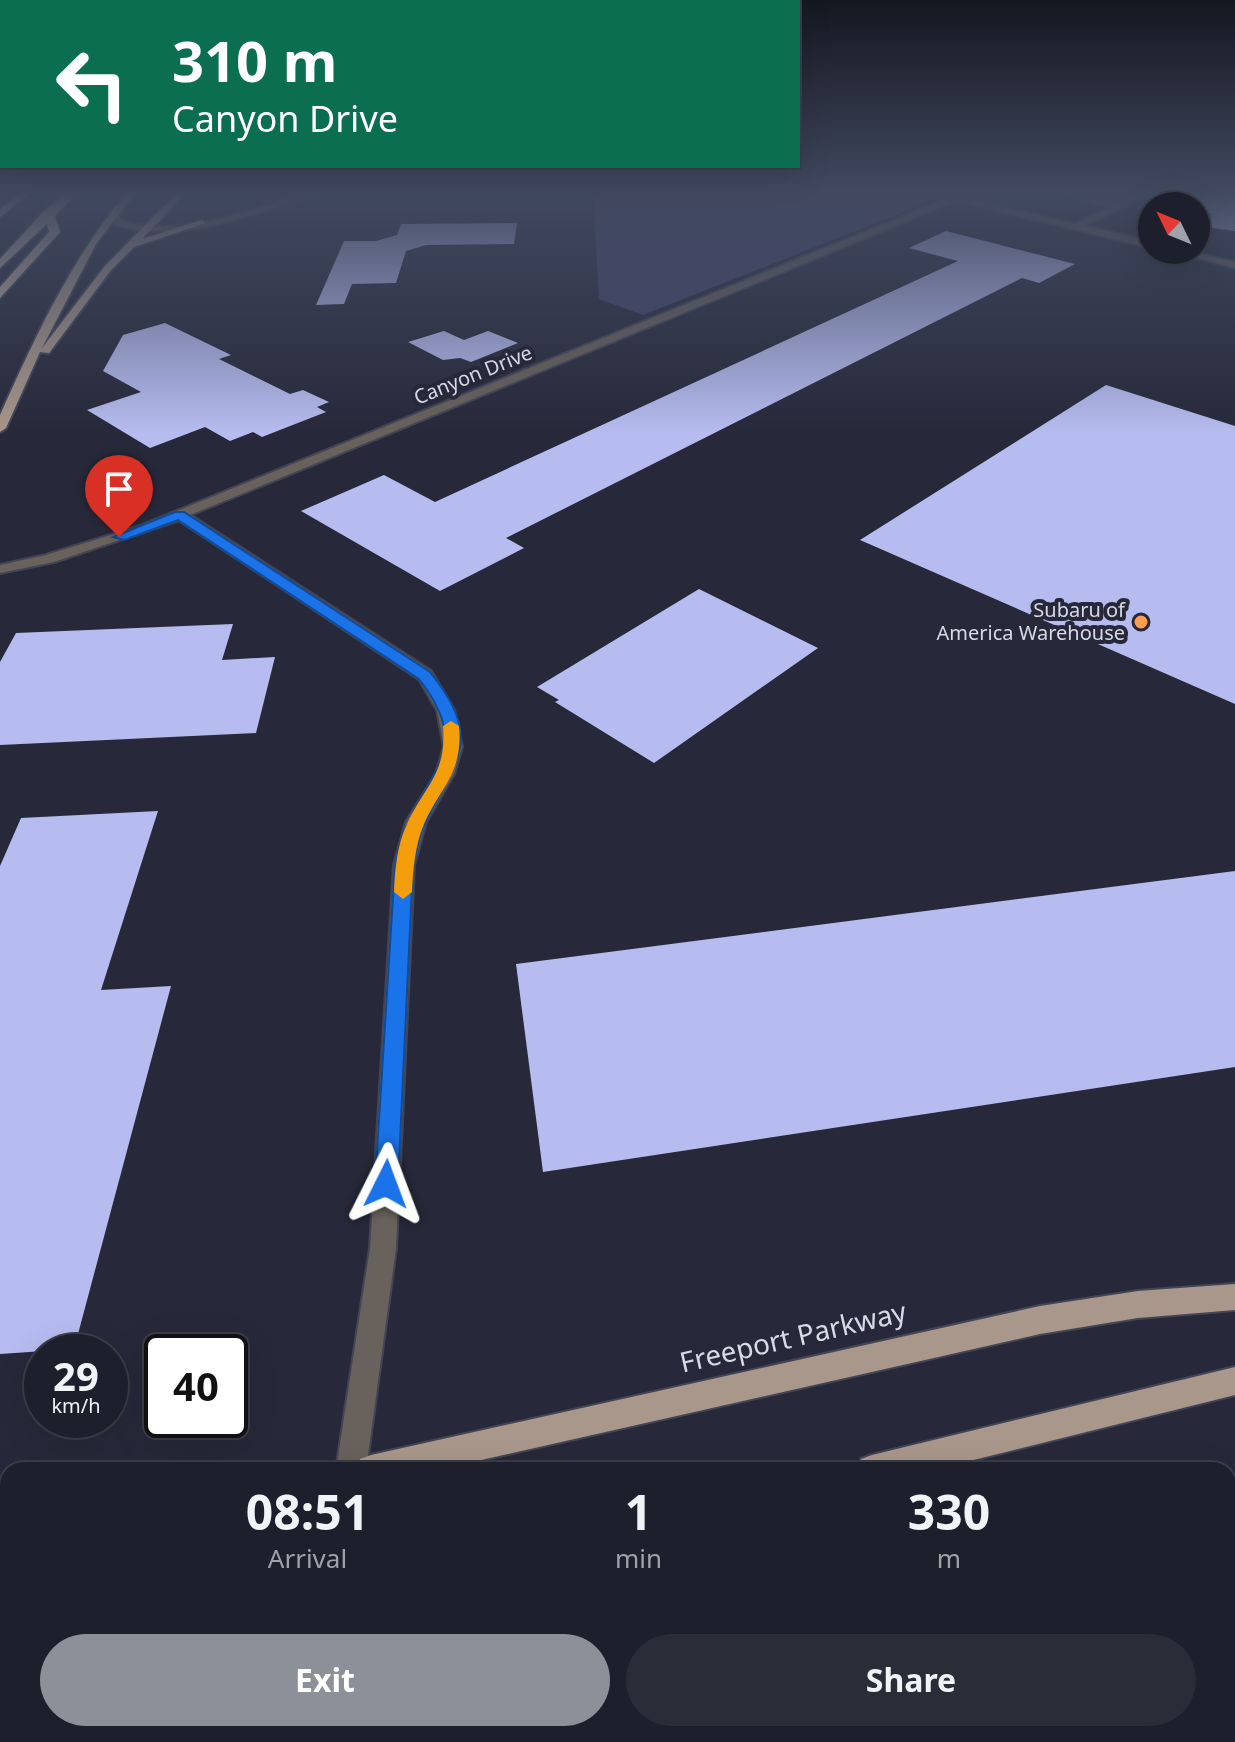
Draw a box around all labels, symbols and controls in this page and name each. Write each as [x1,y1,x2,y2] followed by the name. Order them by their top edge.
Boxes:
[172,22,337,98] text: 310 m
[40,32,144,136] icon: left
[172,94,398,143] text: Canyon Drive
[1138,192,1210,264] north arrow
[1138,192,1210,264] map controls
[410,339,536,411] street label: Canyon Drive
[85,455,153,537] pin
[97,467,141,511] icon: arrive
[937,596,1126,646] place label: Subaru of America Warehouse
[1132,613,1150,631] marker: Subaru of America Warehouse
[344,1142,428,1226] position arrow
[676,1291,910,1381] street label: Freeport Parkway
[144,1334,248,1438] speed limit sign: 40
[53,1348,99,1403] text: 29
[51,1392,101,1419] text: km/h
[246,1479,369,1544] text: 08:51
[625,1479,652,1544] text: 1
[908,1479,990,1544] text: 330
[268,1540,347,1576] text: Arrival
[615,1540,662,1576] text: min
[937,1540,961,1576] text: m
[40,1634,610,1726] button: Exit
[626,1634,1196,1726] button: Share

